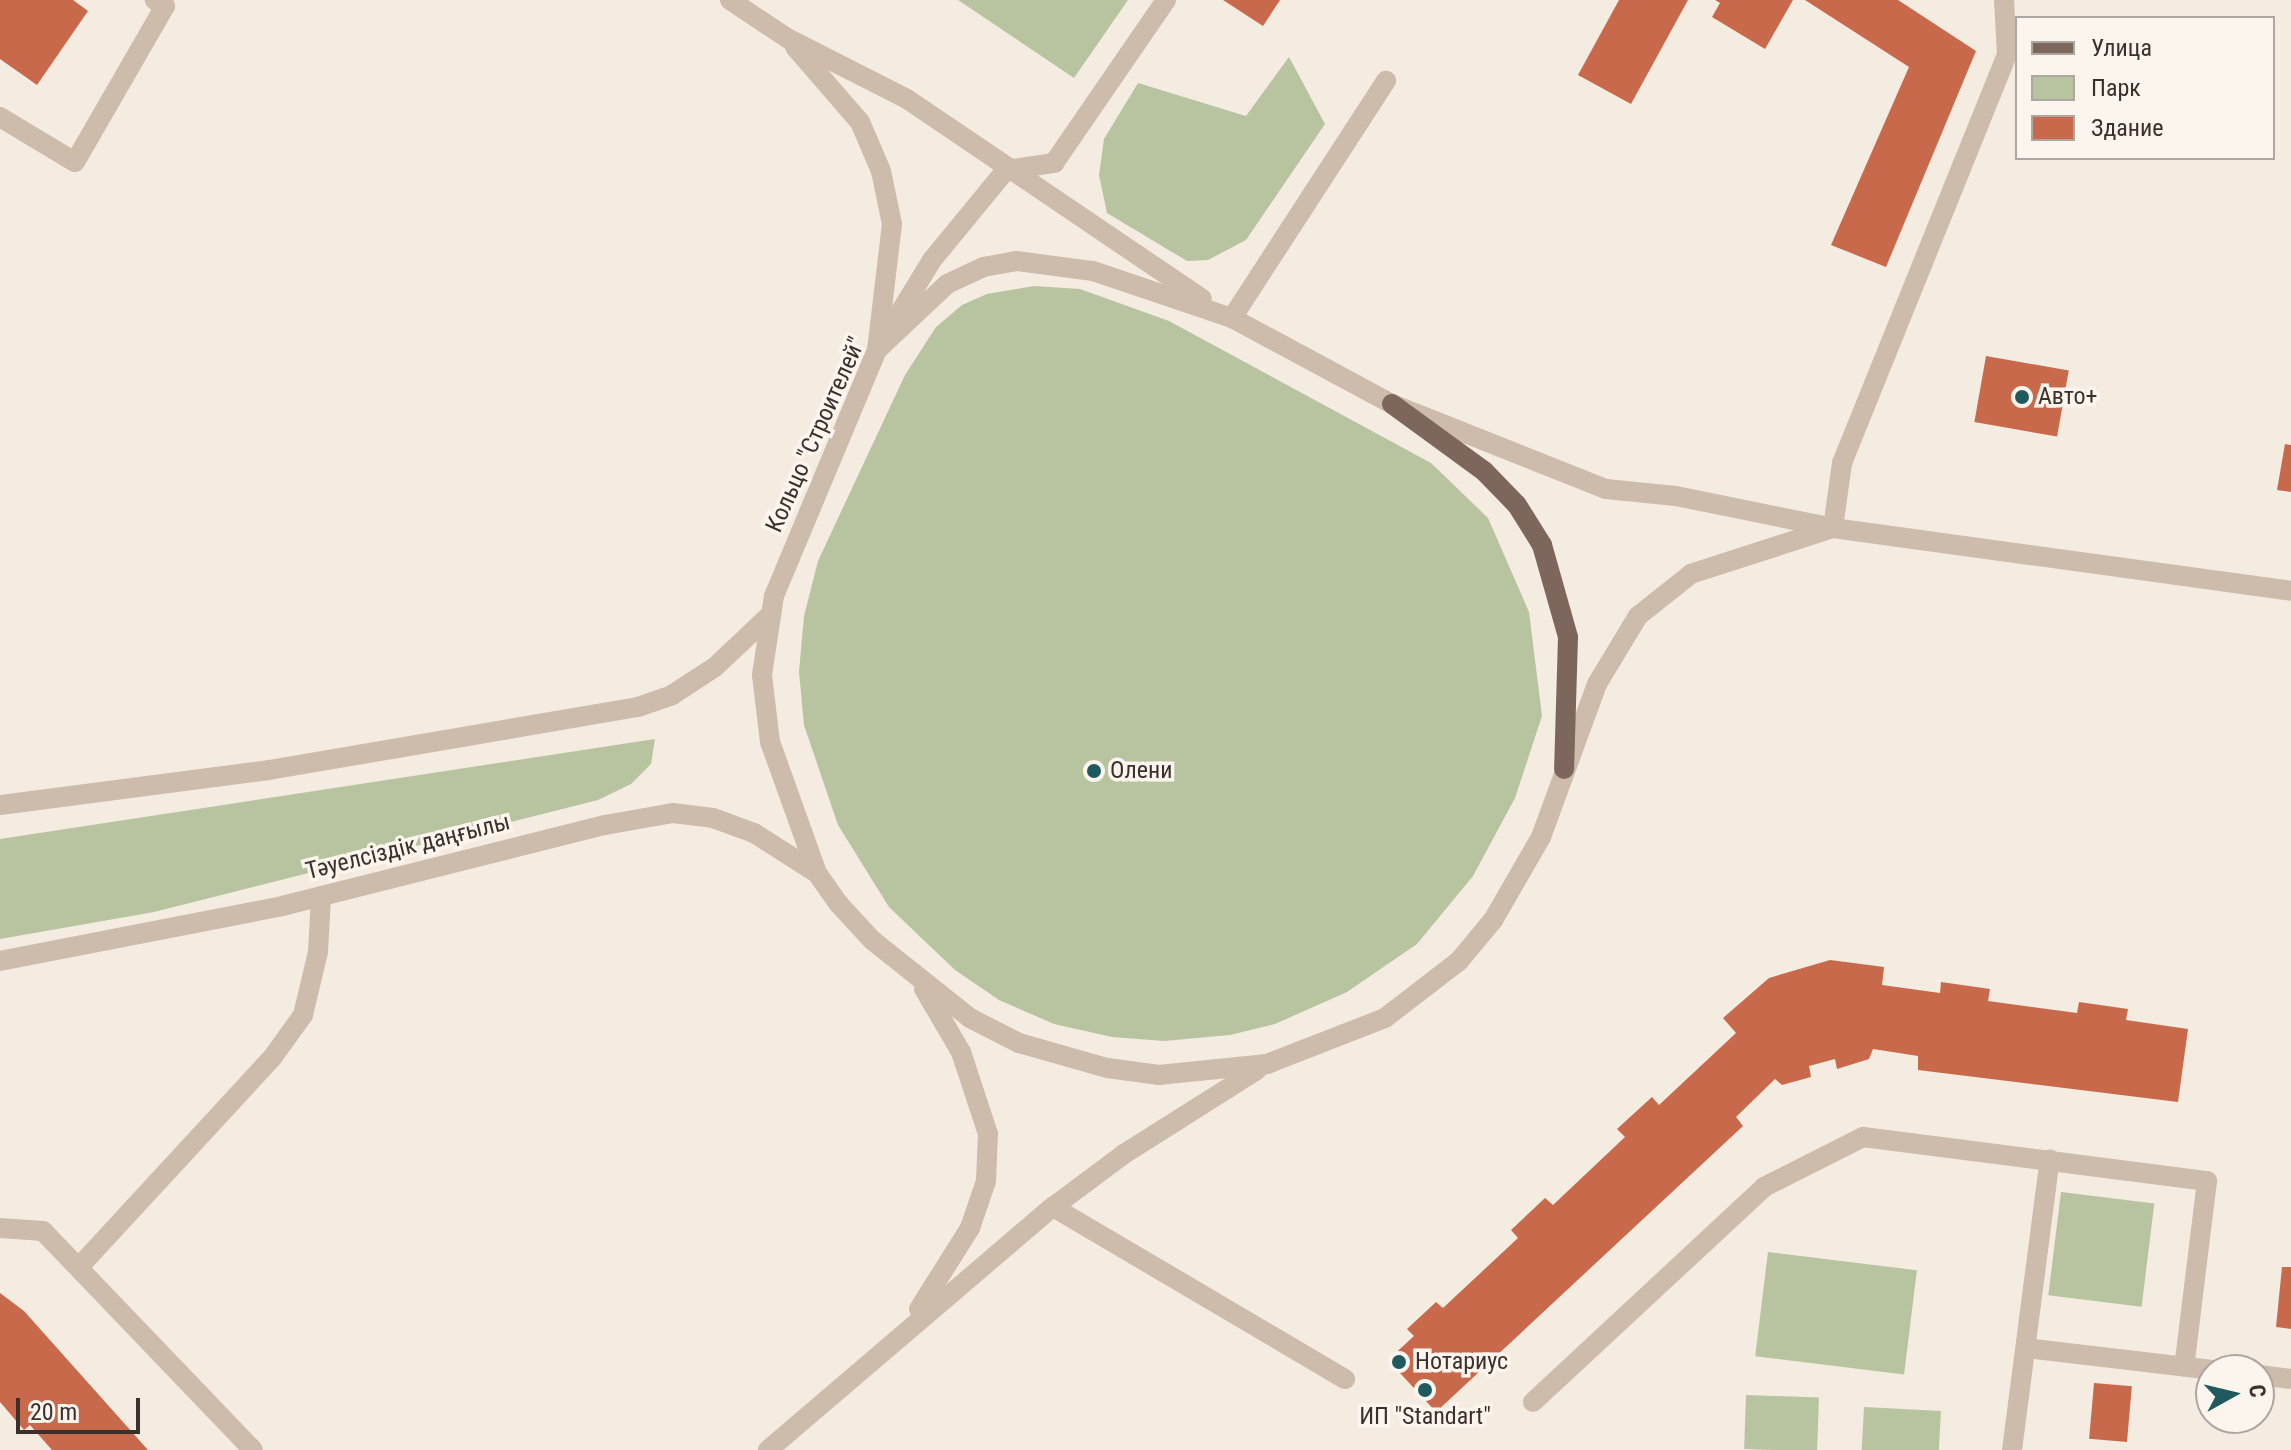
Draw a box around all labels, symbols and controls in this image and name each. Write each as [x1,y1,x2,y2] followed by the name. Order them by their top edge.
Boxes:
[2015,16,2275,160] legend
[2091,34,2152,62] text: Улица
[2091,74,2141,102] text: Парк
[2091,114,2163,142] text: Здание
[760,333,872,537] street label: Кольцо "Строителей"
[2038,383,2097,411] place label: Авто+
[2013,388,2031,406] marker: Авто+
[1110,757,1172,785] place label: Олени
[1085,762,1103,780] marker: Олени
[303,808,513,886] street label: Тәуелсіздік даңғылы
[1415,1348,1508,1376] place label: Нотариус
[1390,1353,1408,1371] marker: Нотариус
[2195,1354,2275,1434] north arrow
[1416,1381,1434,1399] marker: ИП "Standart"
[20,1382,144,1432] scale bar
[2244,1383,2271,1399] text: С
[30,1398,77,1426] text: 20 m
[1359,1403,1491,1431] place label: ИП "Standart"

